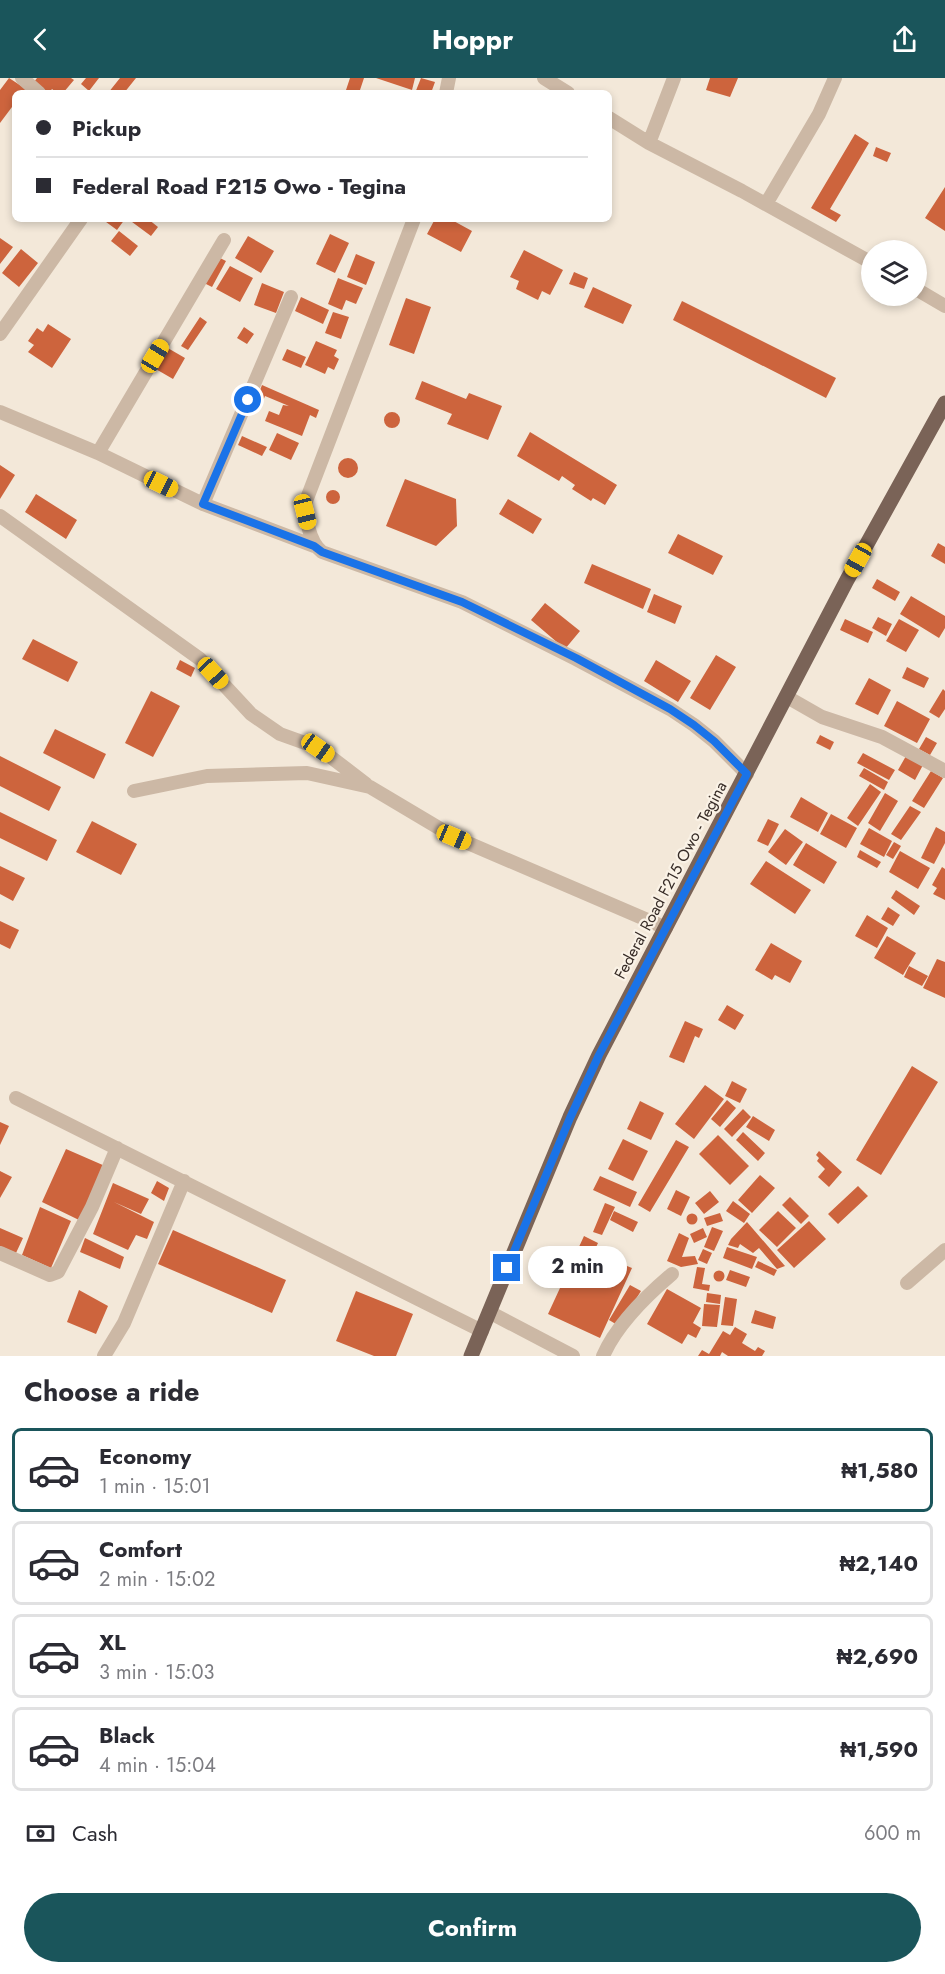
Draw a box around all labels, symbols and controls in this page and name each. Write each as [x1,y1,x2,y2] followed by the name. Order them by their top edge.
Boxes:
[432,20,513,59] text: Hoppr
[24,23,57,56] icon: back
[888,23,921,56] icon: share
[72,112,141,144] text: Pickup
[72,170,406,202] text: Federal Road F215 Owo - Tegina
[861,240,927,306] map controls
[861,240,927,306] button: layers
[138,336,172,376] car
[234,386,261,413] route start
[141,468,181,500] car
[292,492,318,532] car
[841,540,875,580] car
[194,654,232,692] car
[298,730,338,766] car
[608,777,732,983] street label: Federal Road F215 Owo - Tegina
[434,822,474,852] car
[528,1247,627,1289] callout: 2 min
[551,1252,604,1281] text: 2 min
[493,1254,520,1281] route end
[24,1372,199,1411] text: Choose a ride
[99,1440,191,1472] text: Economy
[27,1443,81,1497] icon: car
[841,1454,918,1486] text: ₦1,580
[99,1472,211,1501] text: 1 min · 15:01
[99,1533,182,1565] text: Comfort
[27,1536,81,1590] icon: car
[839,1547,918,1579] text: ₦2,140
[99,1565,215,1594] text: 2 min · 15:02
[99,1626,126,1658] text: XL
[27,1629,81,1683] icon: car
[837,1640,918,1672] text: ₦2,690
[99,1658,214,1687] text: 3 min · 15:03
[99,1719,155,1751] text: Black
[27,1722,81,1776] icon: car
[840,1733,918,1765] text: ₦1,590
[99,1751,216,1780] text: 4 min · 15:04
[24,1817,57,1850] icon: cash
[72,1817,118,1849] text: Cash
[864,1819,921,1848] text: 600 m
[24,1893,921,1962] button: Confirm

